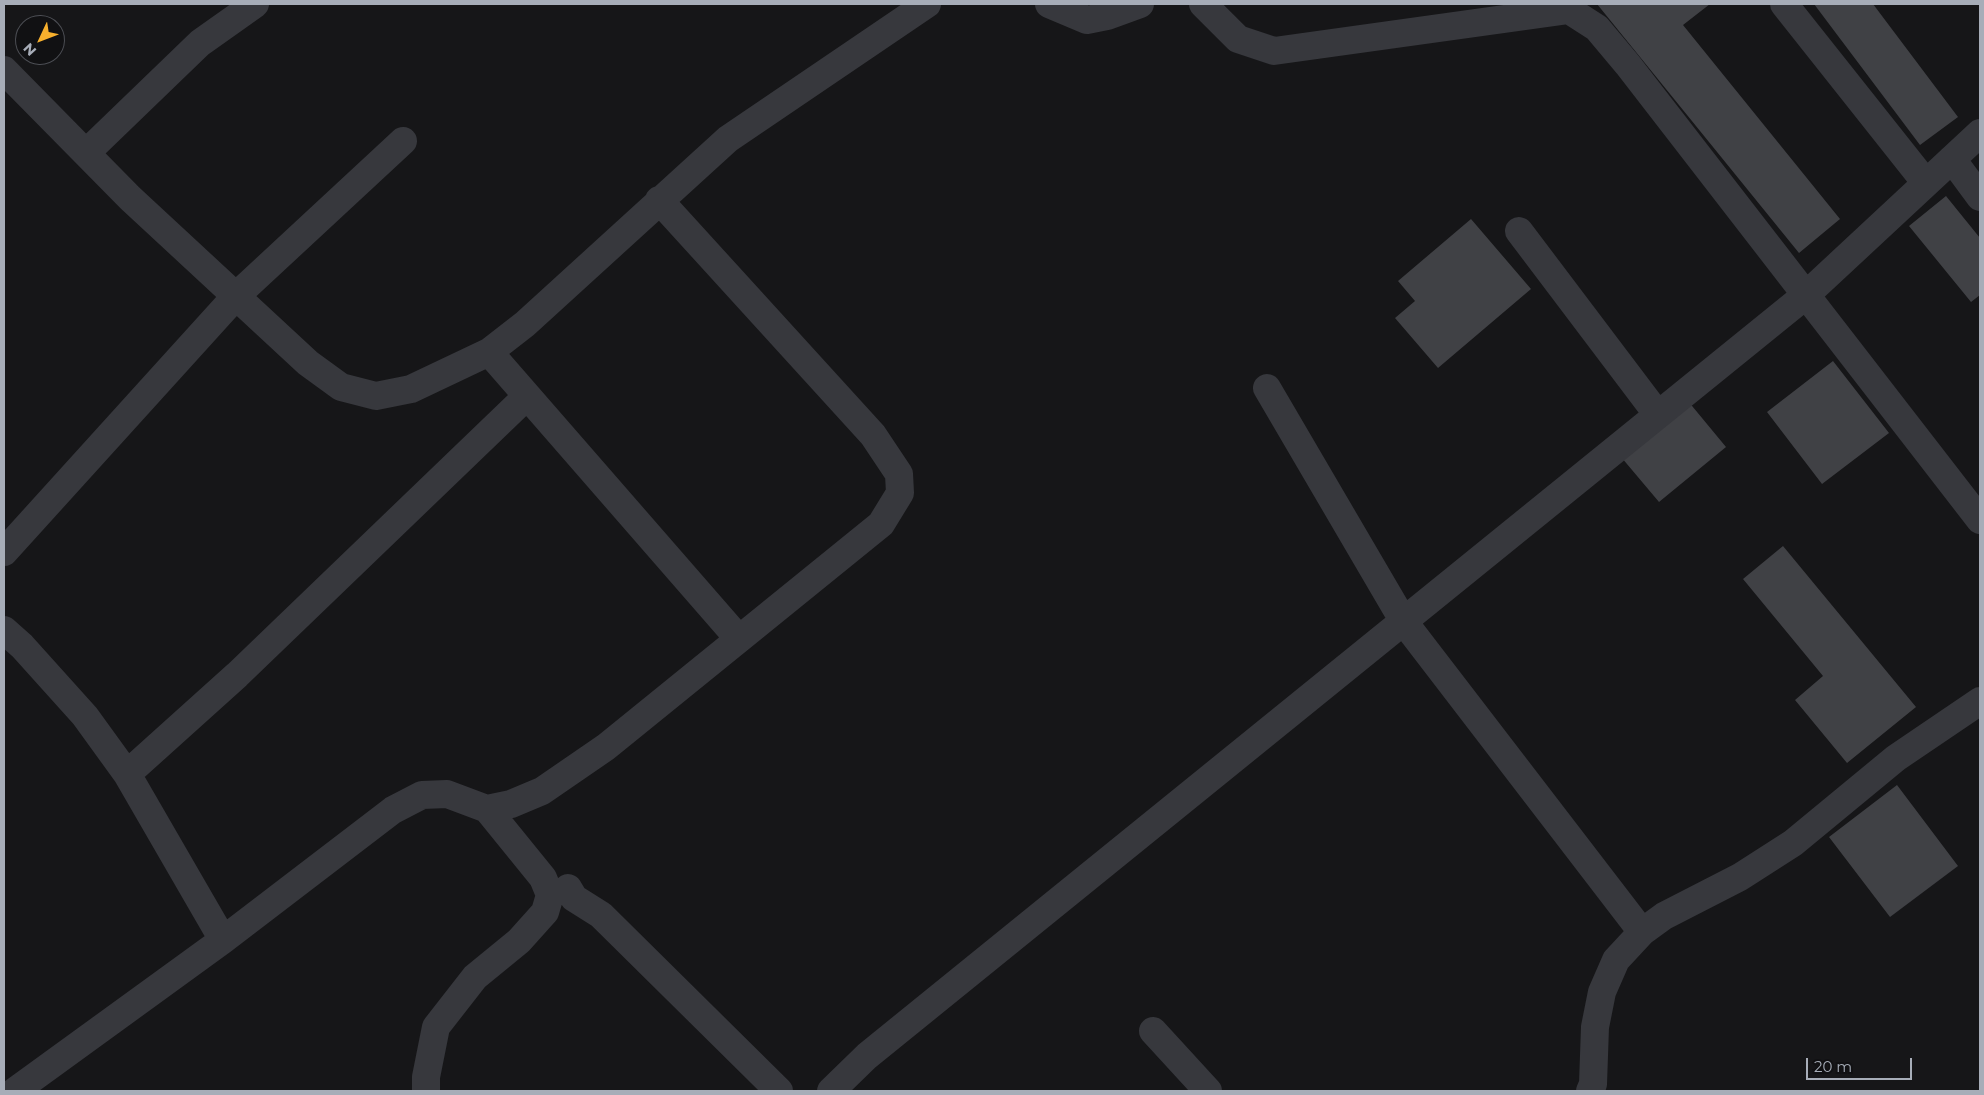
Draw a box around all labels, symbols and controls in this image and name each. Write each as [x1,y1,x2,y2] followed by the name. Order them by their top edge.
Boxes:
[15,15,65,65] north arrow
[19,39,40,60] text: N
[1809,1048,1915,1080] scale bar
[1814,1057,1852,1076] text: 20 m

